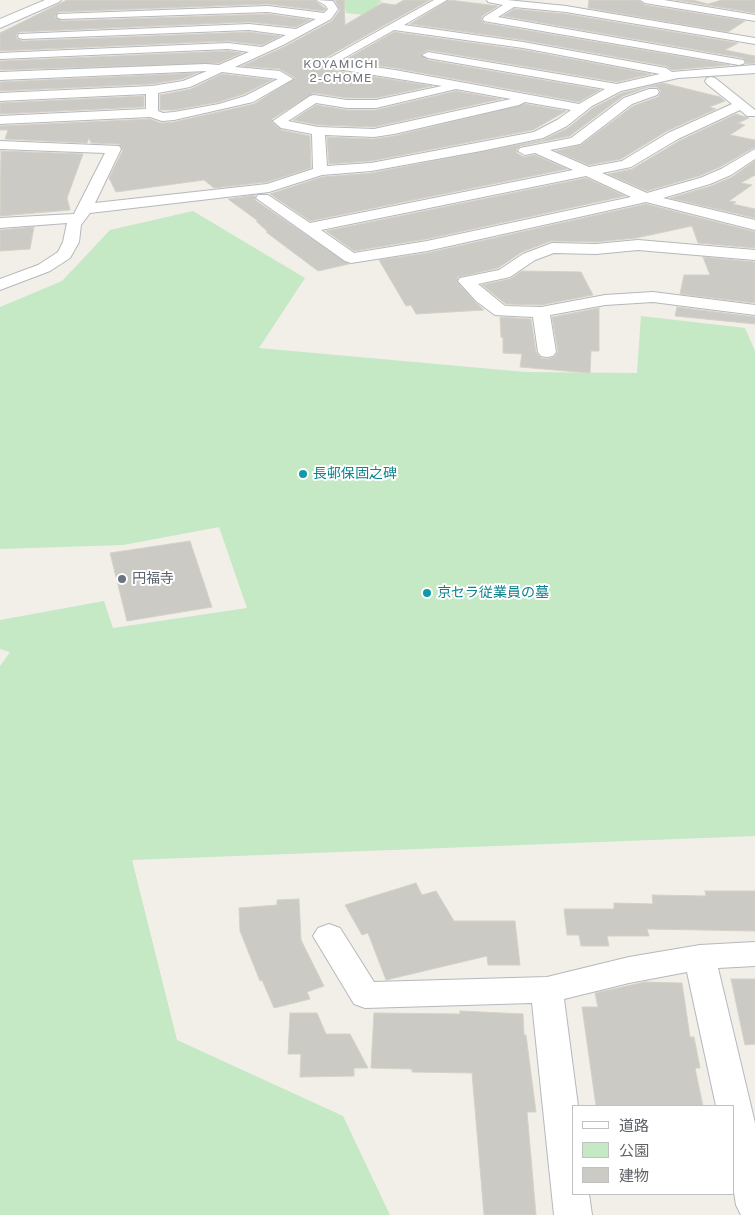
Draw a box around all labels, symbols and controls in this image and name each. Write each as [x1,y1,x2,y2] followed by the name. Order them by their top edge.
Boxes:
[302,57,380,85] district label: KOYAMICHI 2-CHOME
[313,466,397,482] place label: 長邨保固之碑
[297,468,309,480] marker: 長邨保固之碑
[132,571,174,587] place label: 円福寺
[116,573,128,585] marker: 円福寺
[437,585,549,601] place label: 京セラ従業員の墓
[421,587,433,599] marker: 京セラ従業員の墓
[572,1105,735,1195] legend
[619,1117,649,1134] text: 道路
[619,1142,649,1159] text: 公園
[619,1167,649,1184] text: 建物

